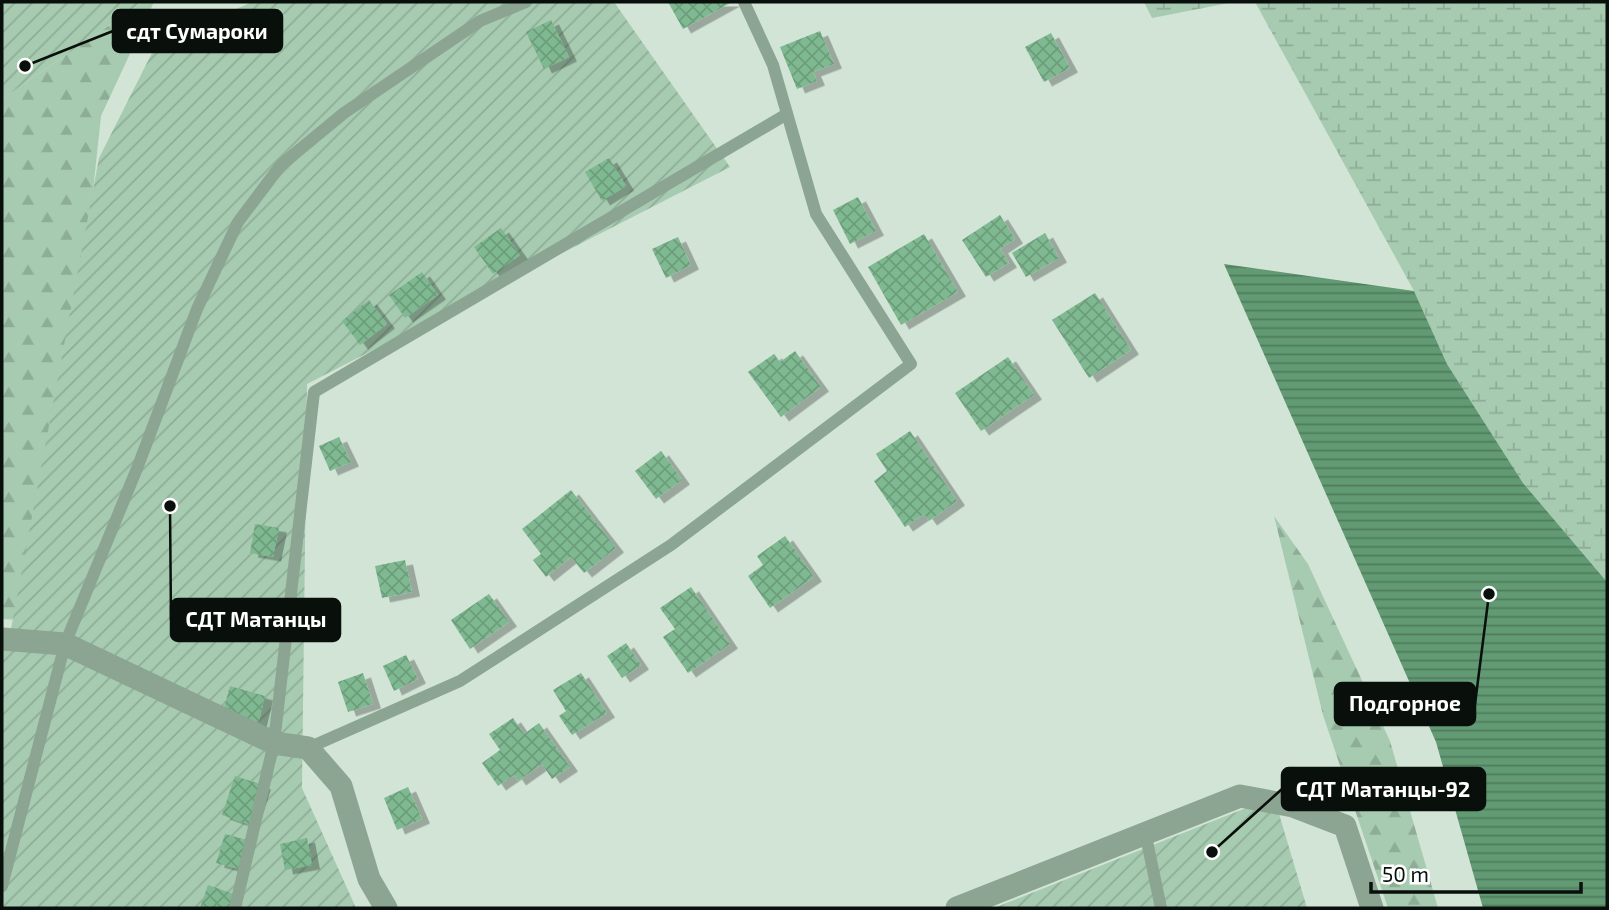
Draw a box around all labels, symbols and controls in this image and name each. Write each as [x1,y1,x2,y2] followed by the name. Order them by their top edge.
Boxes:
[113,10,282,52] callout: сдт Сумароки
[126,18,268,43] text: сдт Сумароки
[171,599,340,641] callout: СДТ Матанцы
[185,606,327,631] text: СДТ Матанцы
[1335,683,1475,725] callout: Подгорное
[1349,690,1461,715] text: Подгорное
[1282,768,1485,810] callout: СДТ Матанцы-92
[1296,776,1470,801] text: СДТ Матанцы-92
[1371,850,1581,894] scale bar
[1382,861,1429,886] text: 50 m

